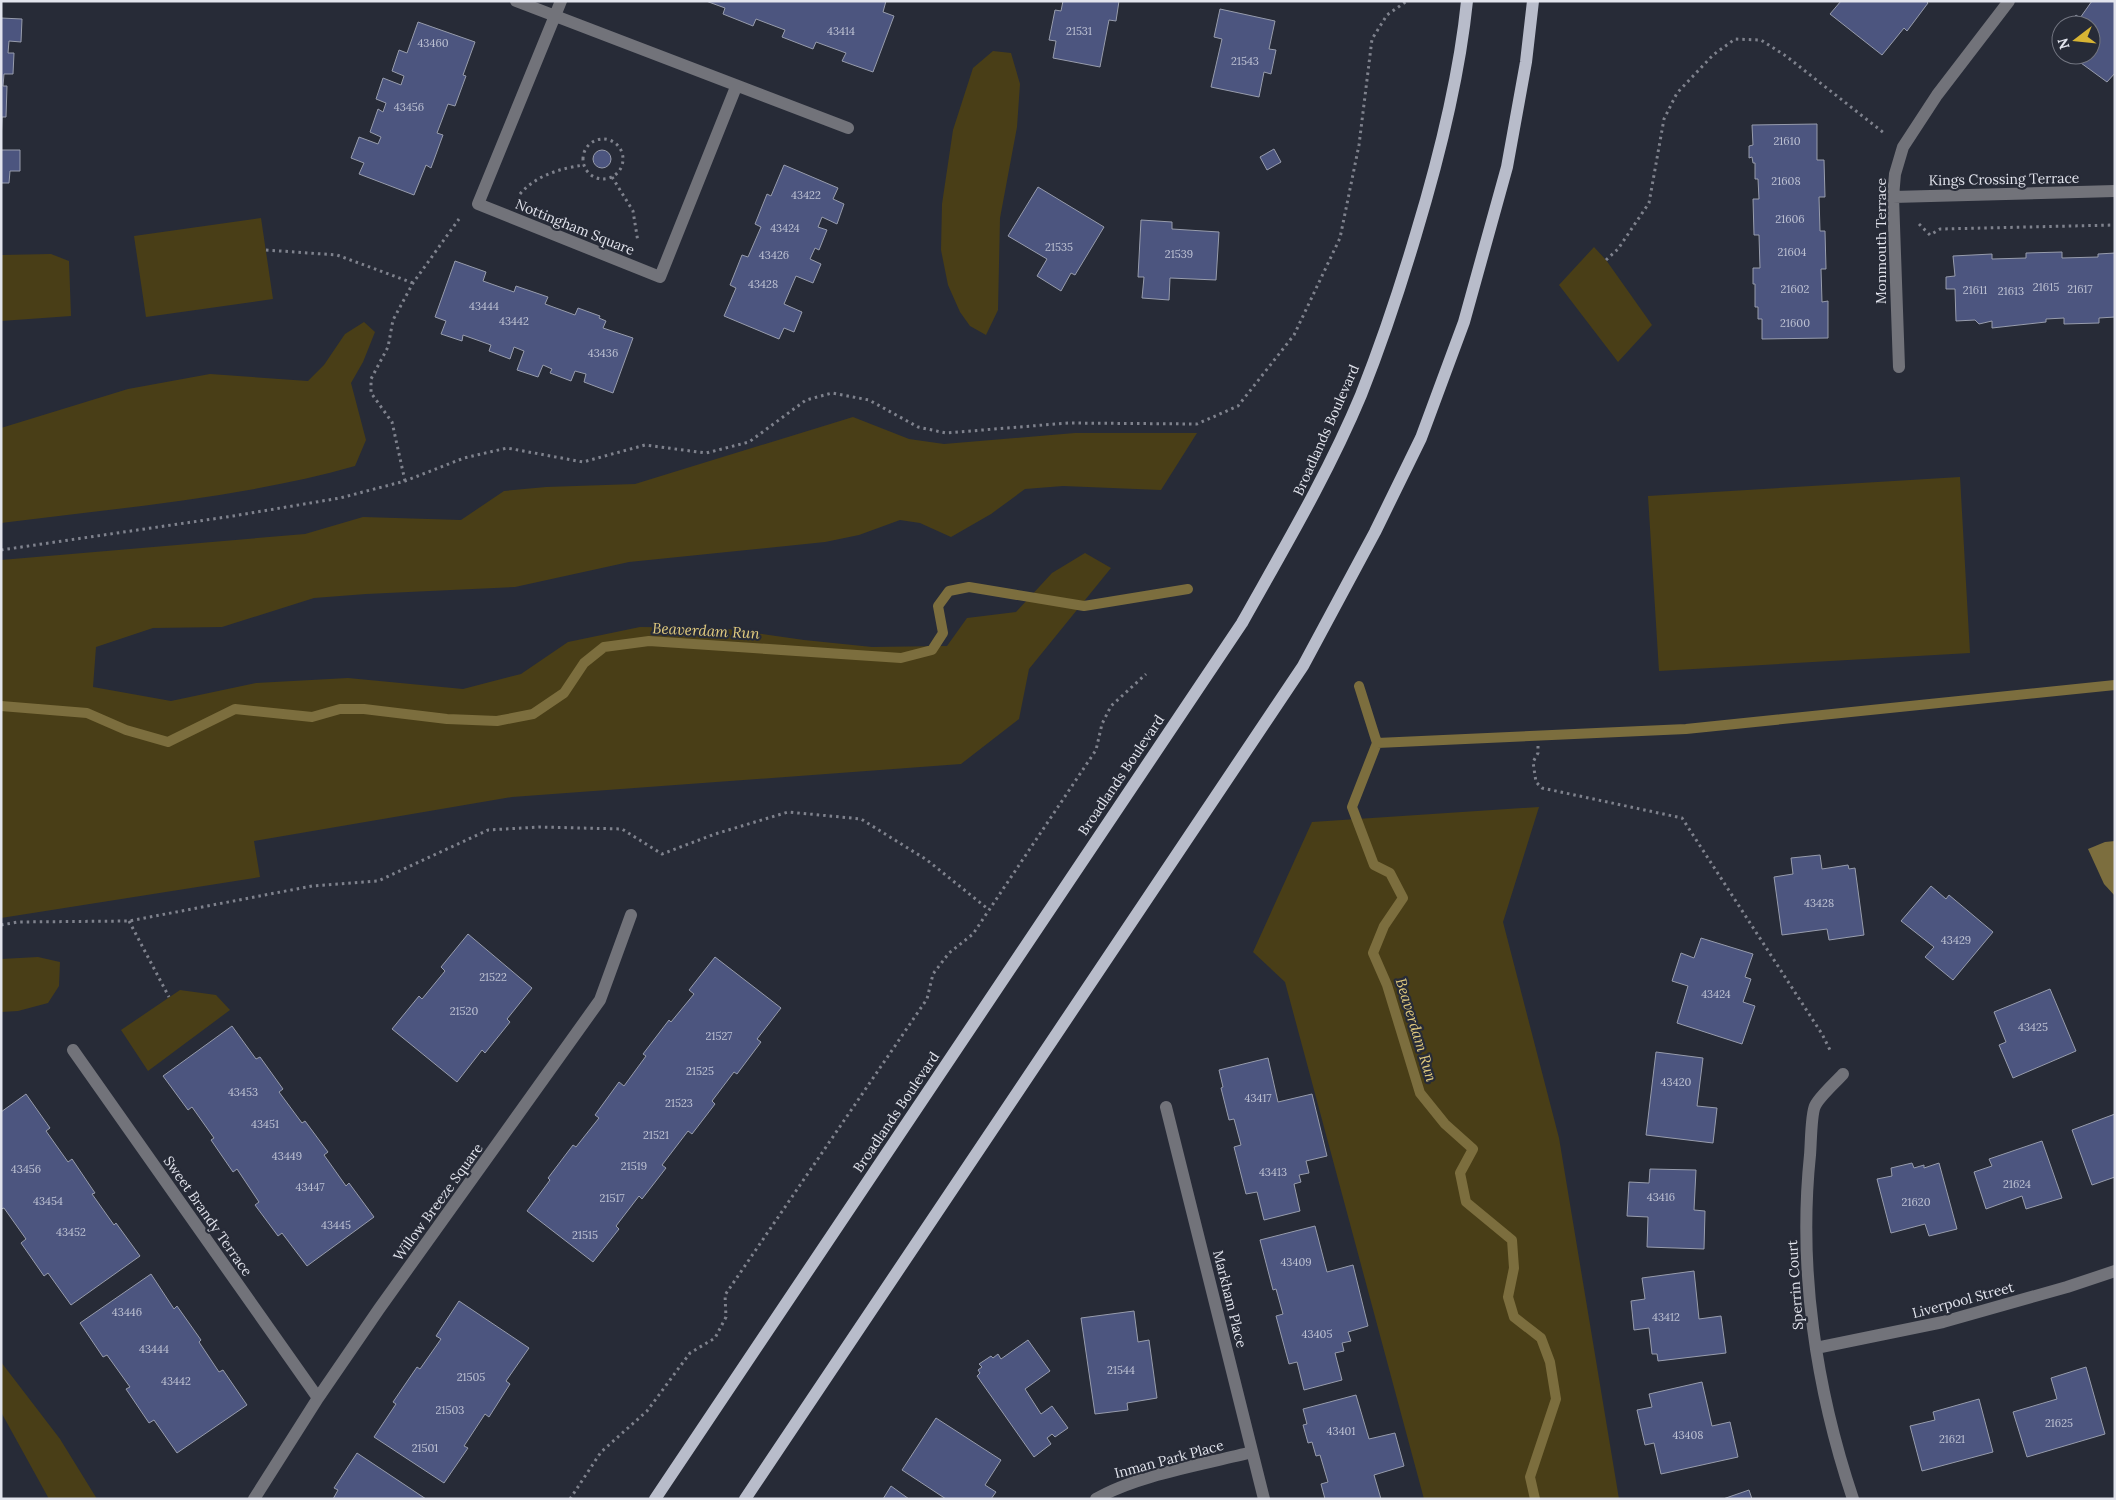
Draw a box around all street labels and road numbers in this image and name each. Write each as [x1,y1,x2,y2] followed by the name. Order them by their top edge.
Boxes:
[1928,169,2080,189] street label: Kings Crossing Terrace
[1872,178,1890,304] street label: Monmouth Terrace
[513,195,638,259] street label: Nottingham Square
[1289,362,1363,498] street label: Broadlands Boulevard
[1074,711,1168,839] street label: Broadlands Boulevard
[849,1048,943,1176] street label: Broadlands Boulevard
[389,1139,487,1264] street label: Willow Breeze Square
[160,1152,257,1280] street label: Sweet Brandy Terrace
[1783,1239,1807,1330] street label: Sperrin Court
[1209,1248,1251,1350] street label: Markham Place
[1910,1278,2016,1322] street label: Liverpool Street
[1112,1436,1226,1482] street label: Inman Park Place

